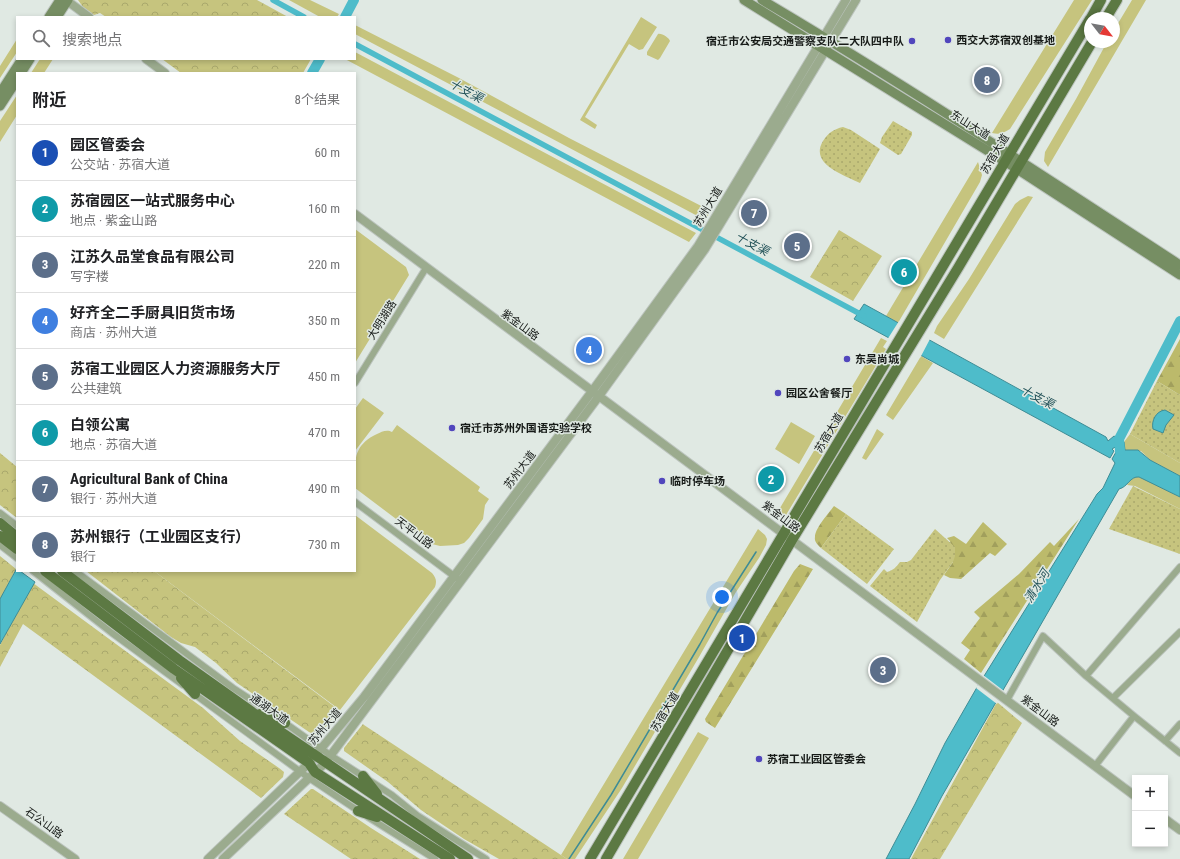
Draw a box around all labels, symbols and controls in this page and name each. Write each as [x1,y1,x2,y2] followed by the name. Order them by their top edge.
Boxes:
[1084,12,1120,48] north arrow
[16,16,356,60] search box
[30,27,52,49] icon: search
[62,31,122,49] text: 搜索地点
[956,34,1055,47] place label: 西交大苏宿双创基地
[706,35,904,48] place label: 宿迁市公安局交通警察支队二大队四中队
[943,35,953,45] marker: 西交大苏宿双创基地
[907,36,917,46] marker: 宿迁市公安局交通警察支队二大队四中队
[974,65,1000,95] pin: 8
[447,76,487,107] water label: 十支渠
[32,90,66,110] text: 附近
[295,92,340,107] text: 8个结果
[948,108,992,142] street label: 东山大道
[978,132,1012,176] street label: 苏宿大道
[70,136,145,154] text: 园区管委会
[42,145,48,160] text: 1
[314,145,340,160] text: 60 m
[70,157,170,172] text: 公交站 · 苏宿大道
[691,185,725,229] street label: 苏州大道
[70,192,235,210] text: 苏宿园区一站式服务中心
[741,198,767,228] pin: 7
[42,201,48,216] text: 2
[308,201,340,216] text: 160 m
[70,213,157,228] text: 地点 · 紫金山路
[733,229,773,260] water label: 十支渠
[784,231,810,261] pin: 5
[70,248,235,266] text: 江苏久品堂食品有限公司
[42,257,48,272] text: 3
[308,257,340,272] text: 220 m
[891,257,917,287] pin: 6
[70,269,109,284] text: 写字楼
[365,298,399,342] street label: 大明湖路
[70,304,235,322] text: 好齐全二手厨具旧货市场
[498,307,542,343] street label: 紫金山路
[42,313,48,328] text: 4
[308,313,340,328] text: 350 m
[70,325,157,340] text: 商店 · 苏州大道
[576,335,602,365] pin: 4
[855,353,900,366] place label: 东吴尚城
[842,354,852,364] marker: 东吴尚城
[70,360,280,378] text: 苏宿工业园区人力资源服务大厅
[42,369,48,384] text: 5
[308,369,340,384] text: 450 m
[70,381,122,396] text: 公共建筑
[1018,382,1058,413] water label: 十支渠
[786,387,852,400] place label: 园区公舍餐厅
[773,388,783,398] marker: 园区公舍餐厅
[812,411,846,455] street label: 苏宿大道
[70,416,130,434] text: 白领公寓
[460,422,592,435] place label: 宿迁市苏州外国语实验学校
[447,423,457,433] marker: 宿迁市苏州外国语实验学校
[42,425,48,440] text: 6
[308,425,340,440] text: 470 m
[70,437,157,452] text: 地点 · 苏宿大道
[502,449,538,491] street label: 苏州大道
[758,464,784,494] pin: 2
[70,470,228,488] text: Agricultural Bank of China
[670,475,725,488] place label: 临时停车场
[657,476,667,486] marker: 临时停车场
[42,481,48,496] text: 7
[308,481,340,496] text: 490 m
[70,491,157,506] text: 银行 · 苏州大道
[760,499,802,535] street label: 紫金山路
[393,515,435,551] street label: 天平山路
[70,528,250,546] text: 苏州银行（工业园区支行）
[42,537,48,552] text: 8
[308,537,340,552] text: 730 m
[70,549,96,564] text: 银行
[1022,565,1054,605] water label: 清水河
[712,587,732,607] your location
[729,623,755,653] pin: 1
[870,655,896,685] pin: 3
[648,690,682,734] street label: 苏宿大道
[247,691,291,727] street label: 通湖大道
[1019,693,1061,729] street label: 紫金山路
[306,706,344,748] street label: 苏州大道
[767,753,866,766] place label: 苏宿工业园区管委会
[754,754,764,764] marker: 苏宿工业园区管委会
[1132,775,1168,847] map controls
[1132,775,1168,811] button: +
[22,805,66,841] street label: 石公山路
[1132,811,1168,847] button: −

